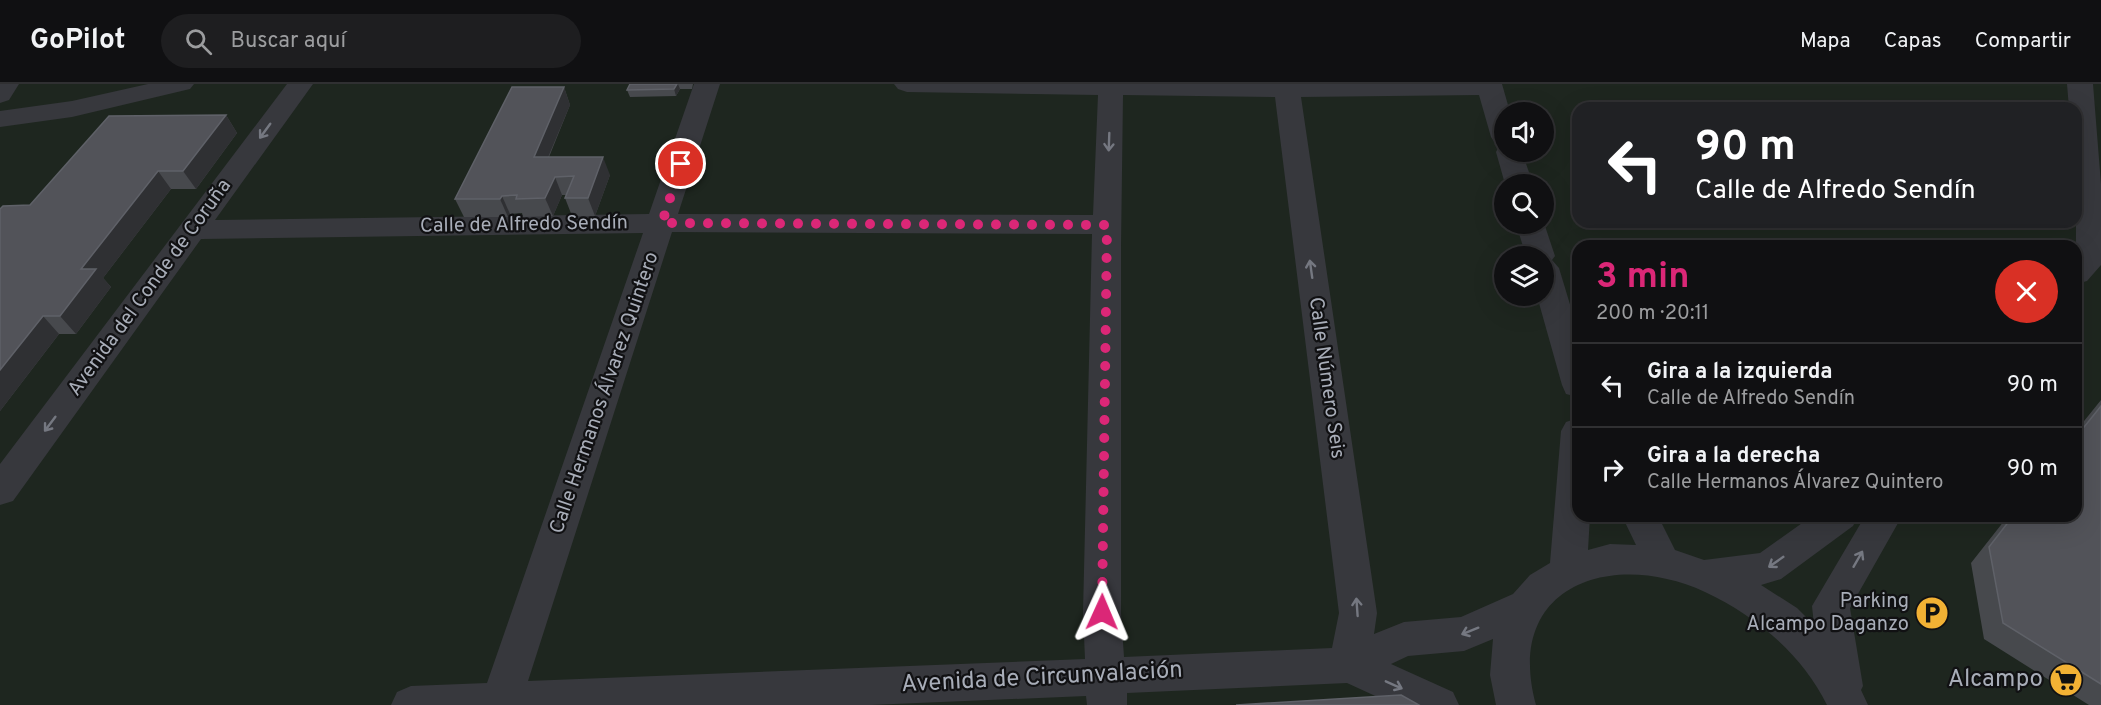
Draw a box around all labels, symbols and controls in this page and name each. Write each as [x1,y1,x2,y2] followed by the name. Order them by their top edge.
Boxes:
[161,14,581,68] search box
[30,23,125,59] text: GoPilot
[182,25,215,58] icon: search
[230,28,346,55] text: Buscar aquí
[1800,28,1851,55] text: Mapa
[1884,28,1942,55] text: Capas
[1975,28,2071,55] text: Compartir
[1494,102,1554,306] map controls
[1494,102,1554,162] button: sound
[1695,122,1796,175] text: 90 m
[259,123,271,139] one-way arrow
[1596,126,1674,204] icon: left
[1104,132,1115,152] one-way arrow
[655,138,706,189] pin
[664,147,697,180] icon: arrive
[62,174,238,402] street label: Avenida del Conde de Coruña
[1494,174,1554,234] button: search
[1695,174,1976,208] text: Calle de Alfredo Sendín
[420,210,628,240] street label: Calle de Alfredo Sendín
[1494,246,1554,306] button: layers
[543,248,666,537] street label: Calle Hermanos Álvarez Quintero
[1596,255,1690,301] text: 3 min
[1305,259,1316,279] one-way arrow
[1995,260,2058,323] button: close
[1302,295,1350,461] street label: Calle Número Seis
[1596,301,1709,327] text: 200 m · 20:11
[1647,359,1833,386] text: Gira a la izquierda
[1596,369,1629,402] icon: left
[2007,372,2058,399] text: 90 m
[1647,386,1855,412] text: Calle de Alfredo Sendín
[44,415,56,431] one-way arrow
[1647,443,1820,470] text: Gira a la derecha
[1596,453,1629,486] icon: right
[2007,456,2058,483] text: 90 m
[1647,470,1943,496] text: Calle Hermanos Álvarez Quintero
[1852,551,1864,568] one-way arrow
[1768,556,1784,568] one-way arrow
[1070,580,1134,644] position arrow
[1746,589,1909,638] place label: Parking Alcampo Daganzo
[1914,595,1950,631] parking icon: Parking Alcampo Daganzo
[1351,598,1362,618] one-way arrow
[1462,626,1480,637] one-way arrow
[901,656,1183,700] street label: Avenida de Circunvalación
[2048,662,2084,698] supermarket icon: Alcampo
[1948,665,2043,695] place label: Alcampo
[1385,680,1403,691] one-way arrow

